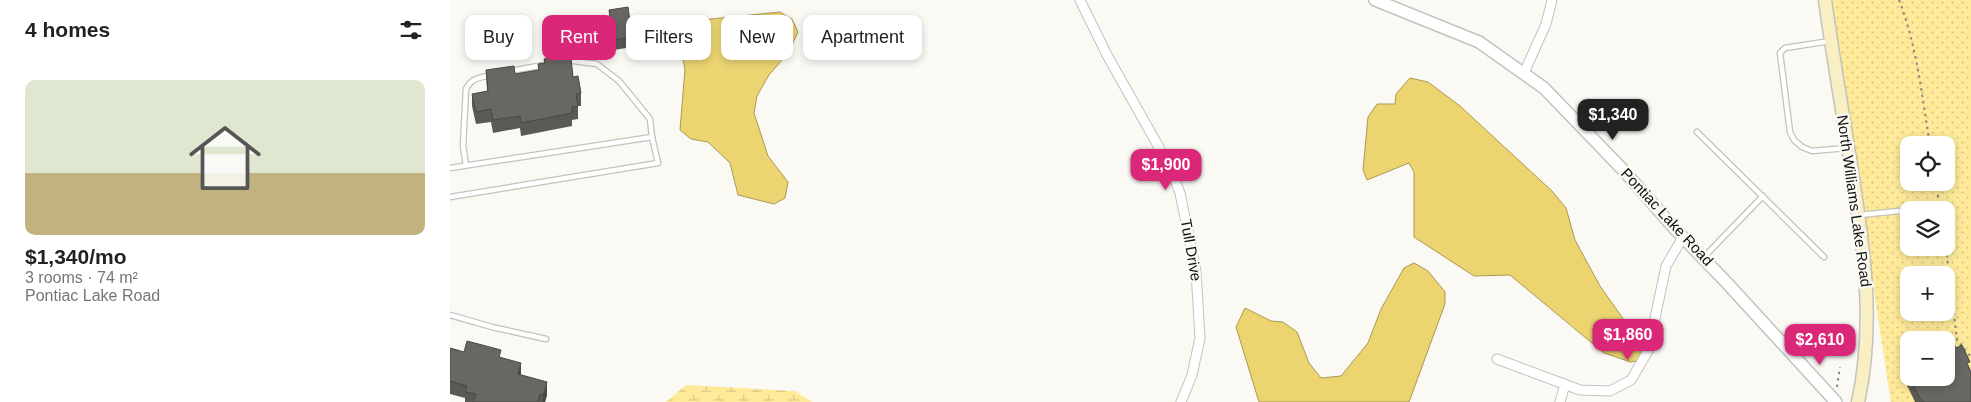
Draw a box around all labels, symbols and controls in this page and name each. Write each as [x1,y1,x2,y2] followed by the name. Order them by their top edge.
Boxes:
[465,15,532,60] chip: Buy
[542,15,616,60] chip: Rent
[626,15,711,60] chip: Filters
[721,15,793,60] chip: New
[803,15,922,60] chip: Apartment
[397,16,425,44] icon: filters
[25,18,110,41] text: 4 homes
[1572,98,1654,141] pin: $1,340
[1589,106,1637,123] text: $1,340
[180,113,270,203] icon: home
[1834,114,1875,288] street label: North Williams Lake Road
[1900,136,1955,386] map controls
[1900,136,1955,191] button: locate
[1125,148,1207,191] pin: $1,900
[1142,156,1190,173] text: $1,900
[1618,165,1717,269] street label: Pontiac Lake Road
[1900,201,1955,256] button: layers
[1178,218,1205,282] street label: Tull Drive
[25,245,127,268] text: $1,340/mo
[1900,266,1955,321] button: +
[25,269,138,286] text: 3 rooms · 74 m²
[25,287,160,304] text: Pontiac Lake Road
[1587,318,1669,361] pin: $1,860
[1779,324,1861,366] pin: $2,610
[1604,326,1652,343] text: $1,860
[1796,331,1844,348] text: $2,610
[1900,331,1955,386] button: −

